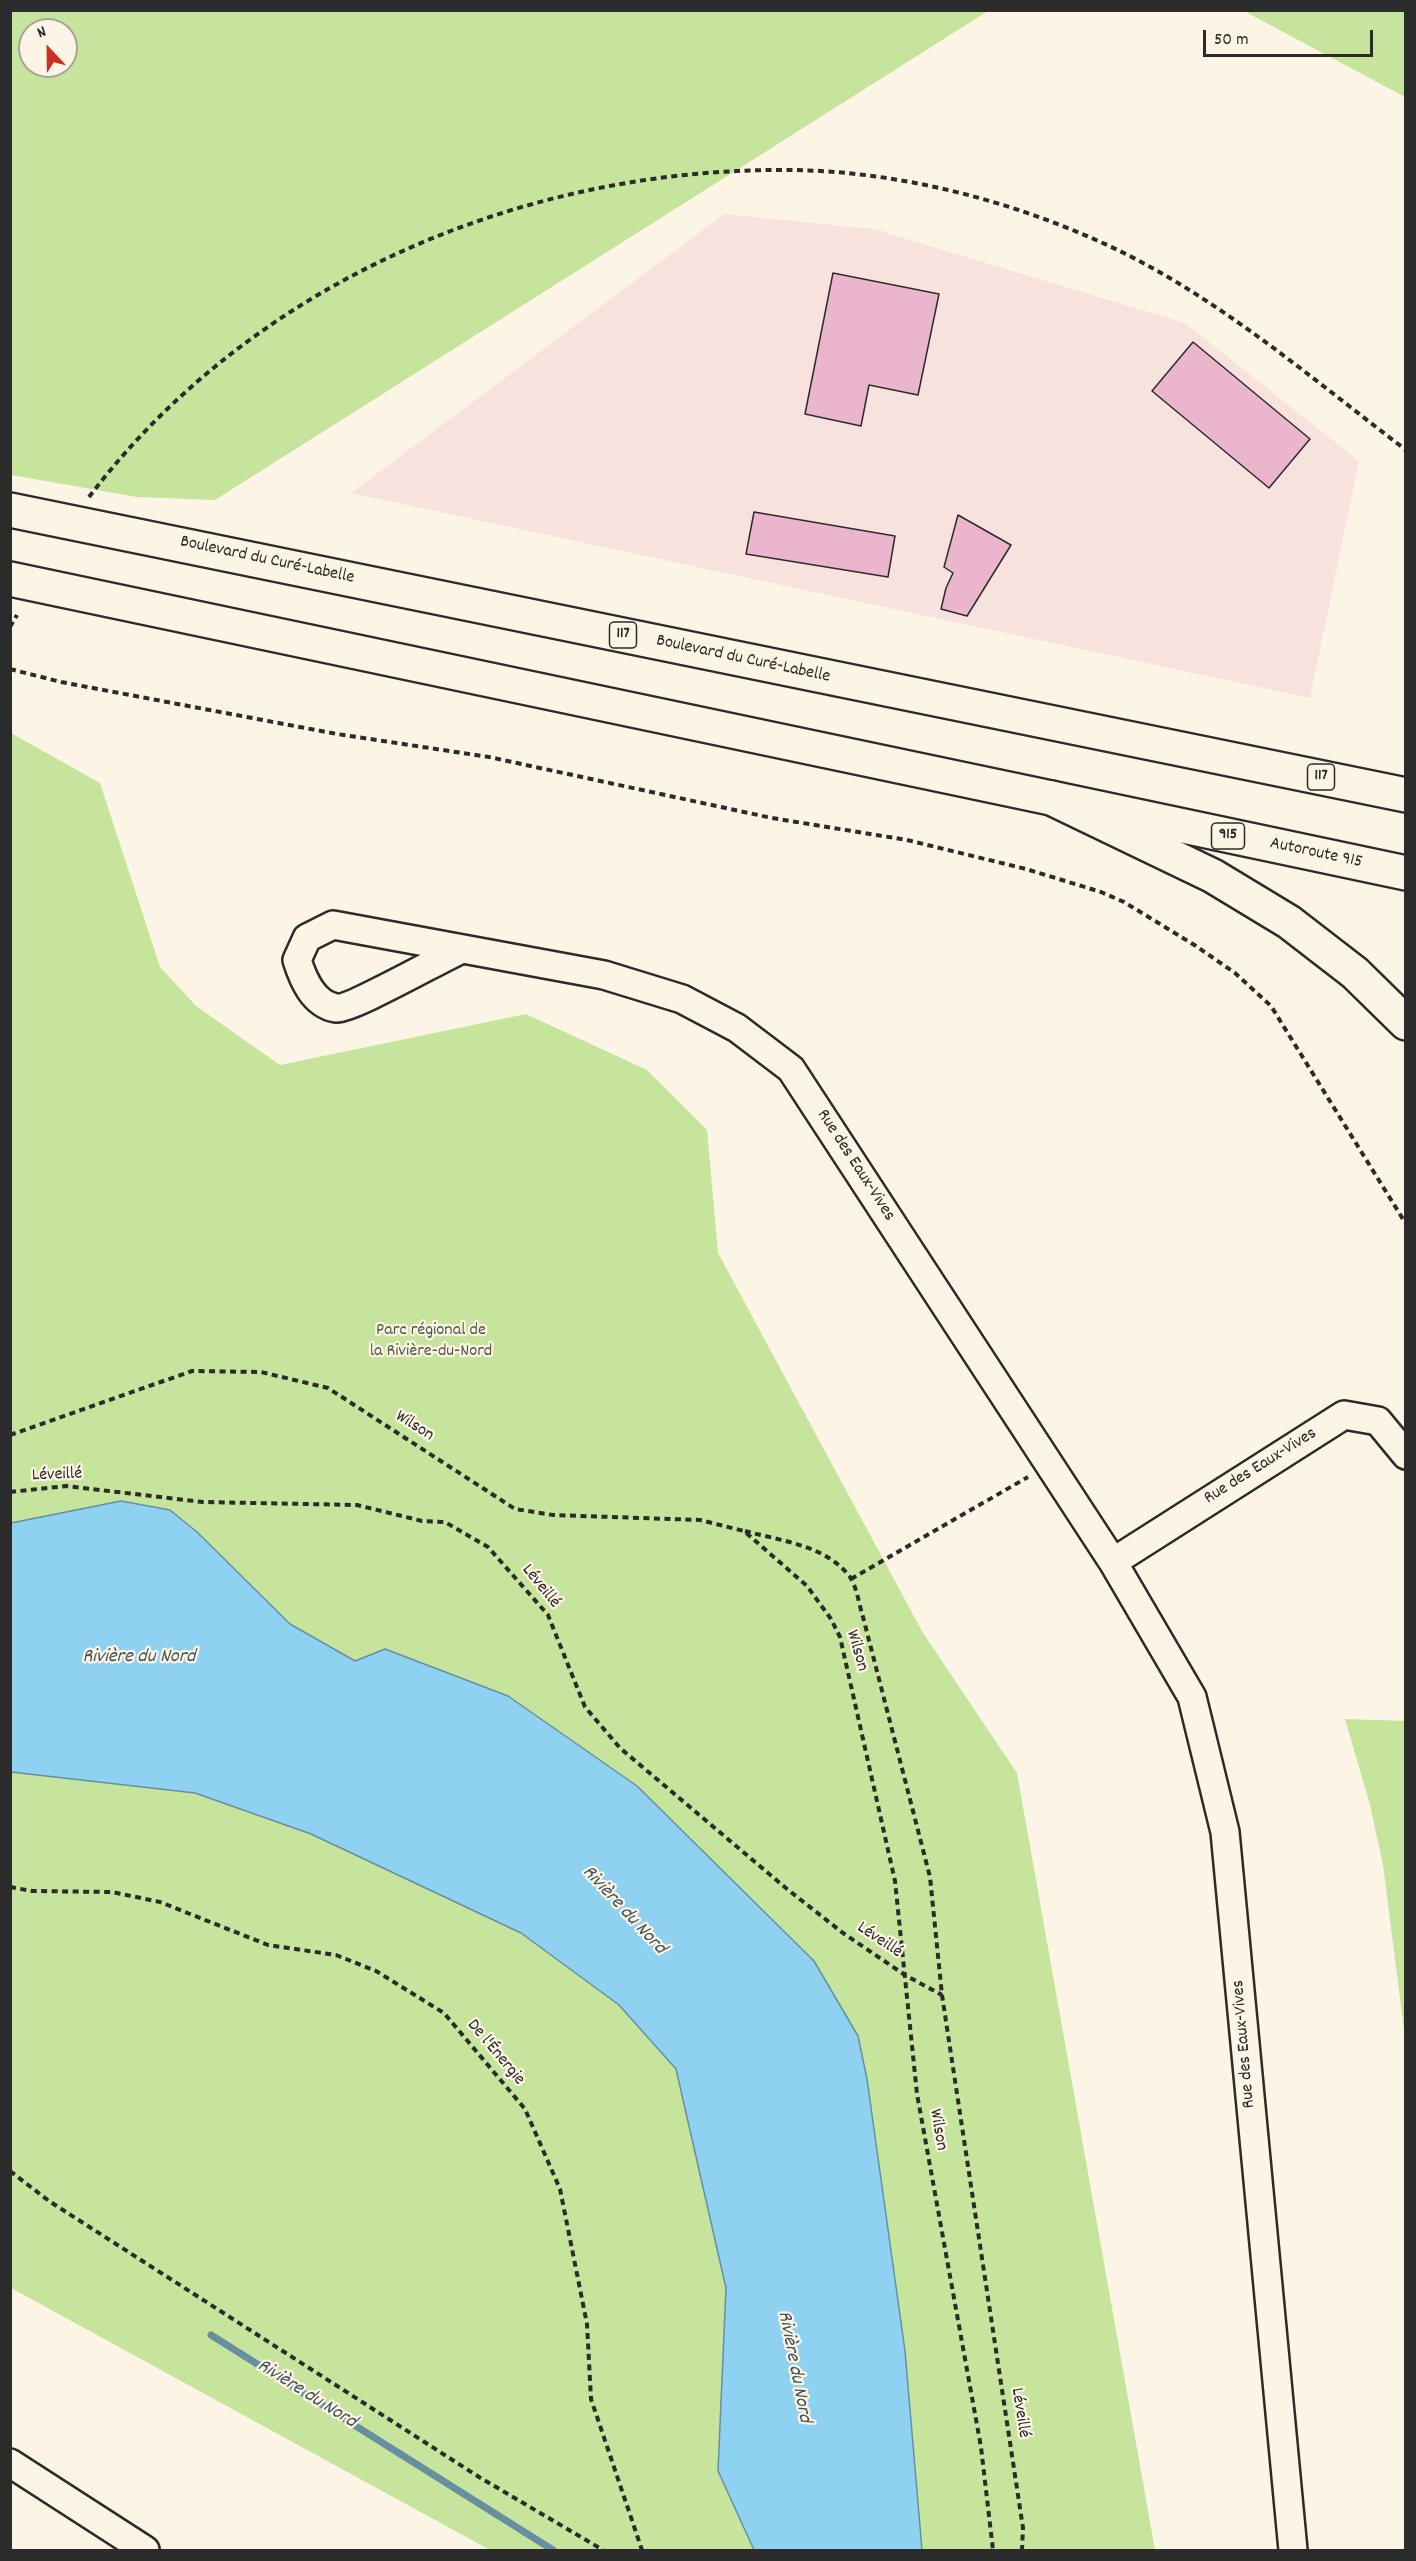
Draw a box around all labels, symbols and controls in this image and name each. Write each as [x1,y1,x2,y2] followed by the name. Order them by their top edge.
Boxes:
[18,18,78,78] north arrow
[1206,18,1376,56] scale bar
[34,21,50,45] text: N
[1214,28,1249,53] text: 50 m
[178,532,356,590] street label: Boulevard du Curé-Labelle
[610,622,636,648] road number: 117
[654,631,832,689] street label: Boulevard du Curé-Labelle
[1308,764,1334,790] road number: 117
[1212,823,1244,849] road number: 915
[1268,834,1364,874] street label: Autoroute 915
[811,1106,899,1226] street label: Rue des Eaux-Vives
[370,1321,492,1364] park label: Parc régional de la Rivière-du-Nord
[391,1407,437,1447] street label: Wilson
[1201,1424,1321,1510] street label: Rue des Eaux-Vives
[32,1464,82,1488] street label: Léveillé
[516,1561,564,1613] street label: Léveillé
[840,1628,872,1674] street label: Wilson
[83,1646,195,1670] water label: Rivière du Nord
[576,1862,670,1960] water label: Rivière du Nord
[852,1918,906,1964] street label: Léveillé
[1229,1979,1261,2109] street label: Rue des Eaux-Vives
[461,2016,529,2090] street label: De l'Énergie
[923,2108,951,2152] street label: Wilson
[770,2309,816,2425] water label: Rivière du Nord
[252,2355,360,2435] water label: Rivière du Nord
[1004,2387,1034,2439] street label: Léveillé

